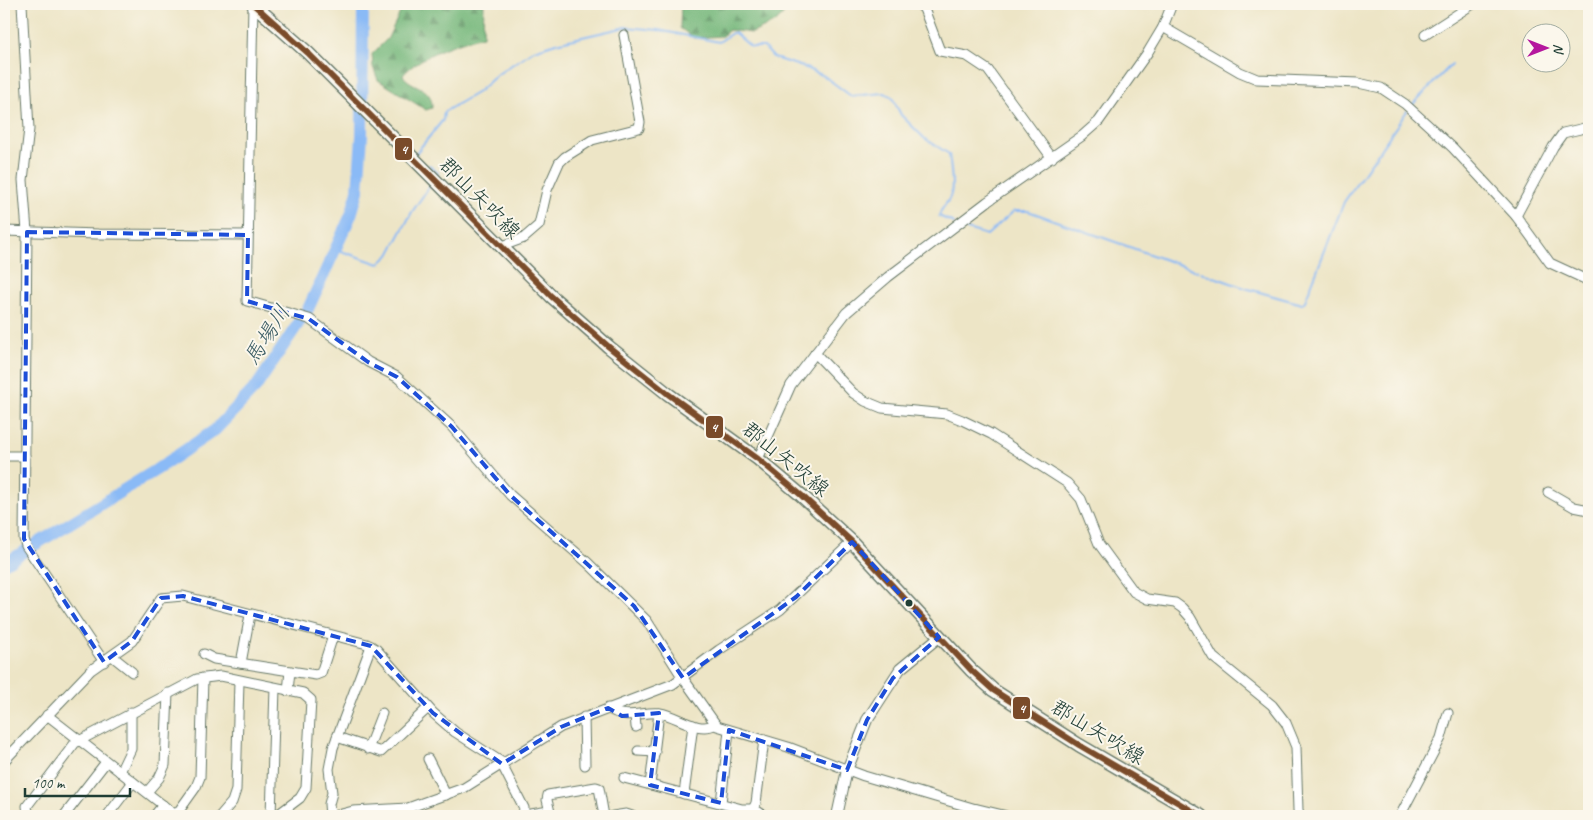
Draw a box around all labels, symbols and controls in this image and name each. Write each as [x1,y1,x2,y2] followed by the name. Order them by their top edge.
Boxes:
[1520,22,1570,72] north arrow
[1550,44,1567,55] text: N
[394,137,413,161] line badge: 4
[401,141,409,158] text: 4
[434,152,526,244] street label: 郡山矢吹線
[237,300,297,370] water label: 馬場川
[705,415,724,439] line badge: 4
[737,416,835,502] street label: 郡山矢吹線
[711,419,719,436] text: 4
[904,598,914,608] unlabelled marker
[1046,694,1150,770] street label: 郡山矢吹線
[1012,696,1031,720] line badge: 4
[1019,700,1027,717] text: 4
[25,765,130,797] scale bar
[32,774,66,793] text: 100 m

